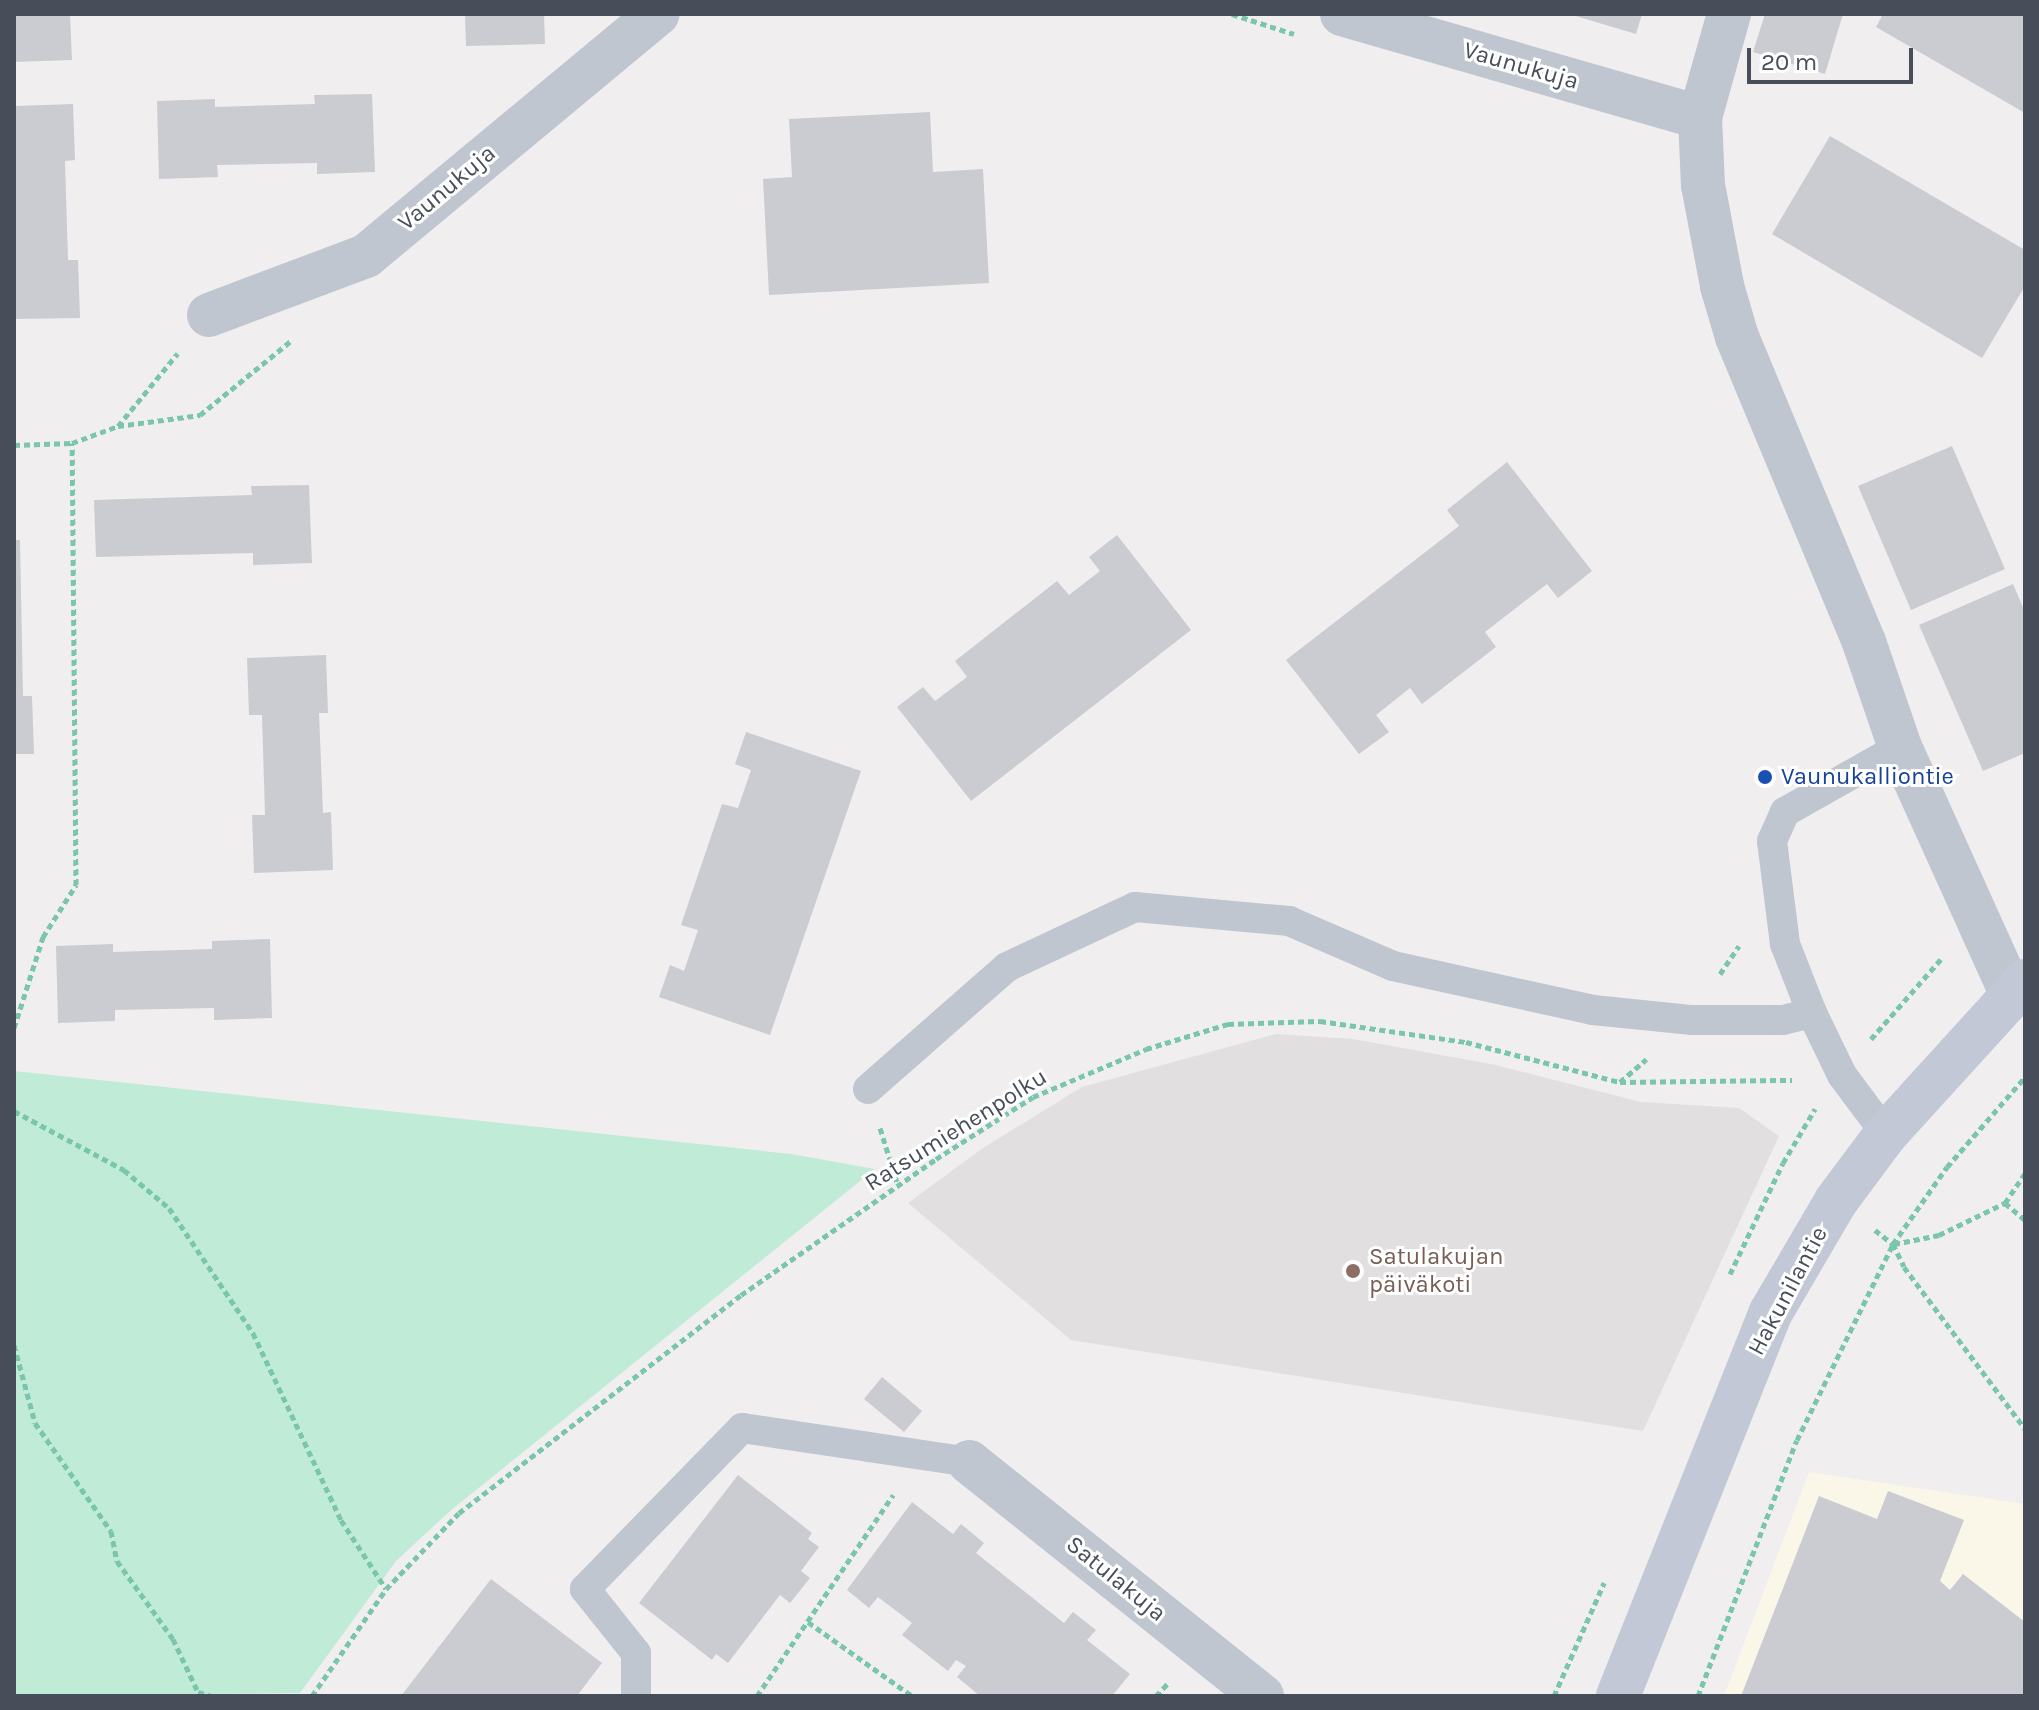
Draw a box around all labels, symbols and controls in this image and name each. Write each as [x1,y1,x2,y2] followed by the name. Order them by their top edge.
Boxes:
[1751,32,1917,82] scale bar
[1460,36,1582,96] street label: Vaunukuja
[1761,48,1817,76] text: 20 m
[392,139,502,237] street label: Vaunukuja
[1781,763,1954,791] place label: Vaunukalliontie
[1756,768,1774,786] marker: Vaunukalliontie
[860,1062,1052,1198] street label: Ratsumiehenpolku
[1742,1222,1834,1360] street label: Hakunilantie
[1369,1243,1503,1299] place label: Satulakujan päiväkoti
[1344,1262,1362,1280] marker: Satulakujan päiväkoti
[1060,1530,1172,1628] street label: Satulakuja

